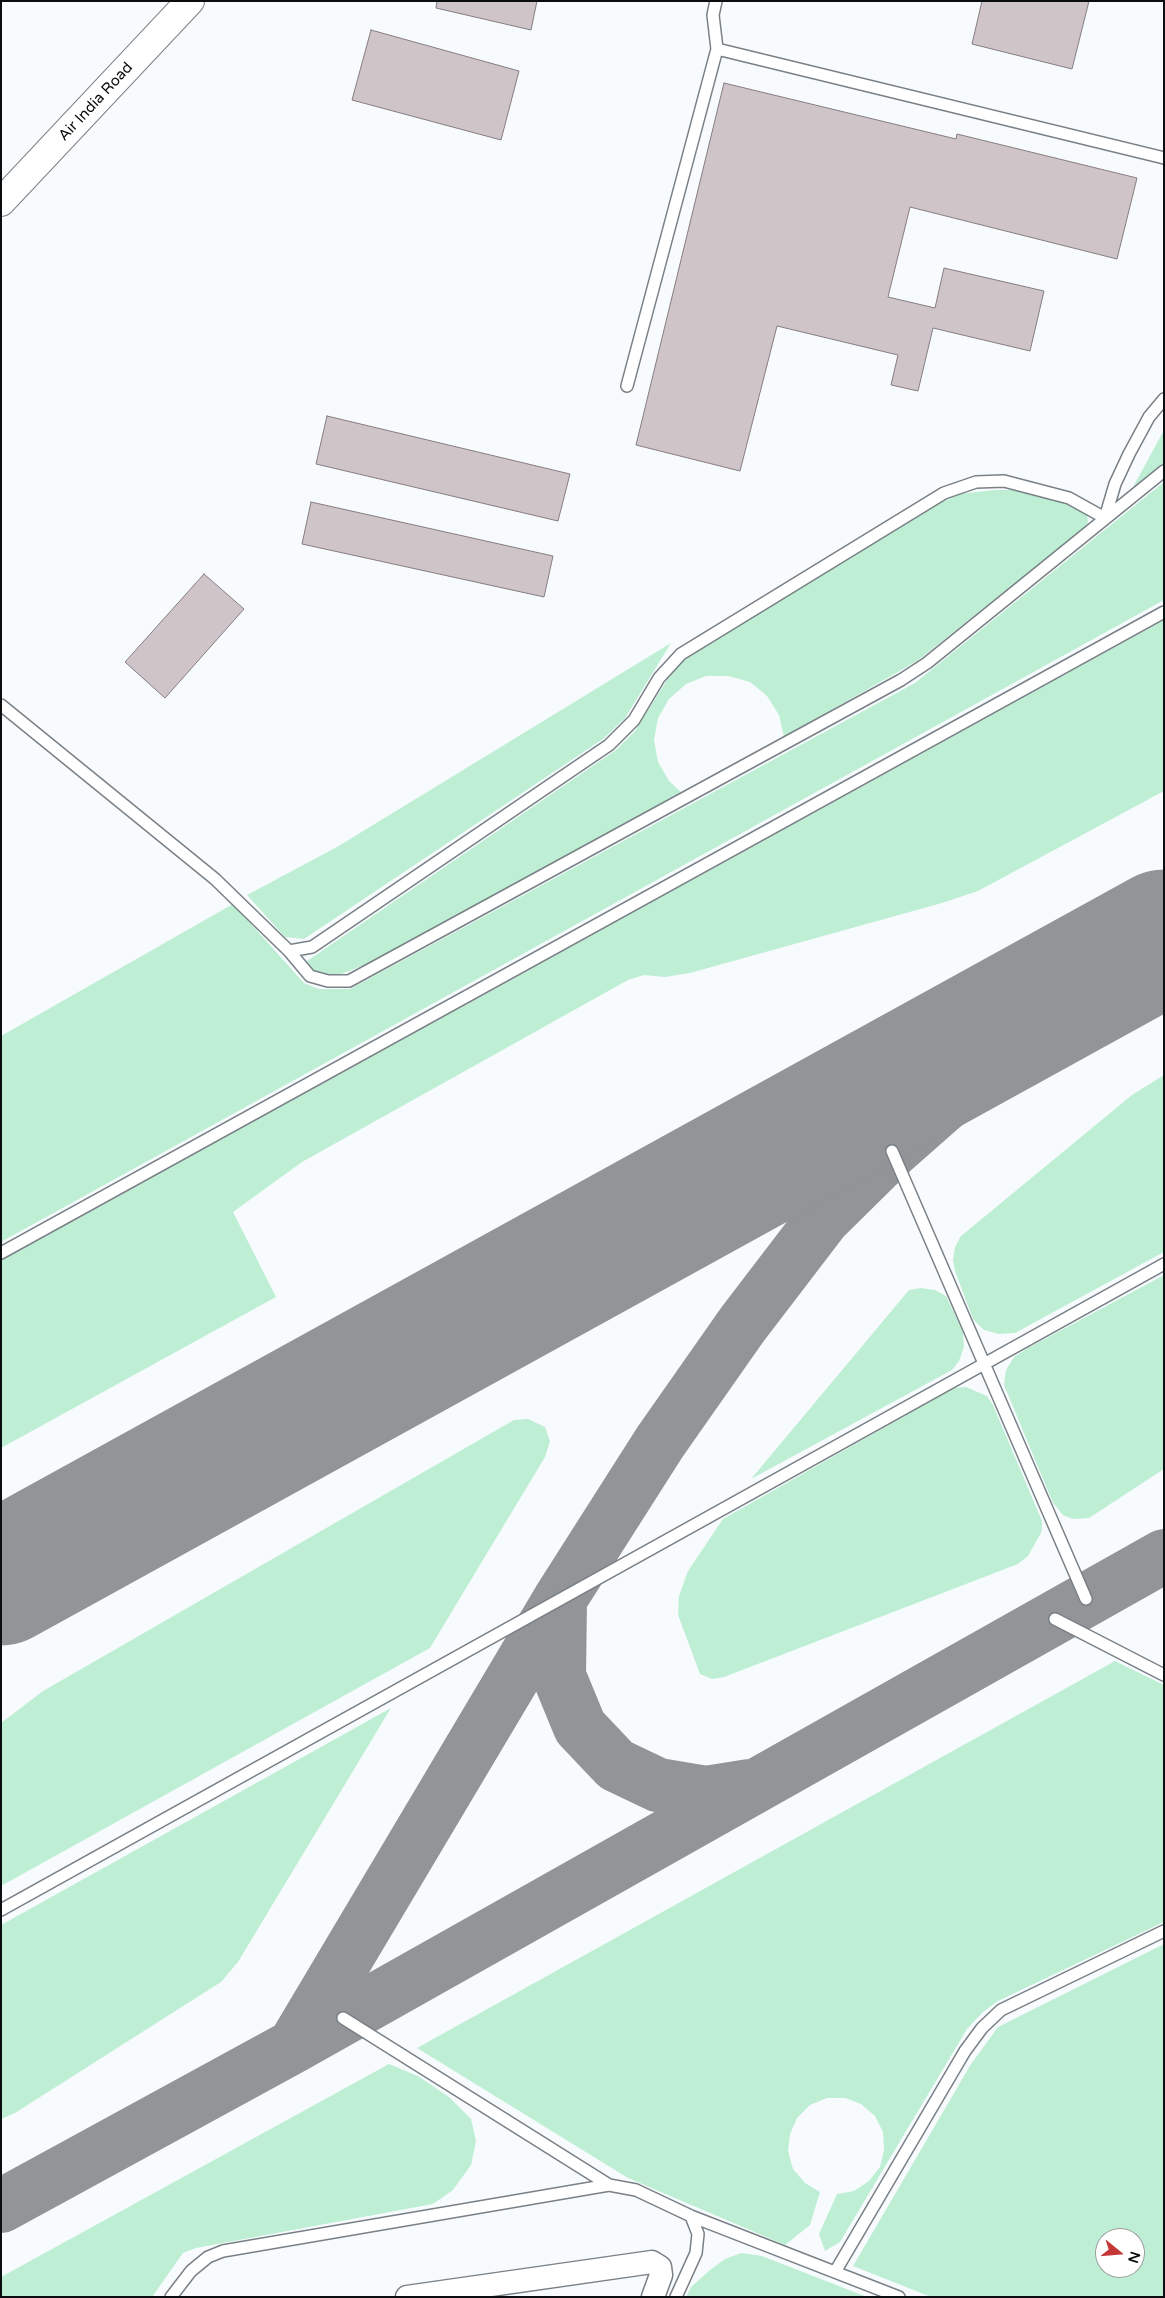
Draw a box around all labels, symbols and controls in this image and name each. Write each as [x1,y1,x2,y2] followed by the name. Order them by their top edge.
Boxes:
[55,59,137,145] street label: Air India Road
[1095,2228,1145,2278] north arrow
[1124,2249,1144,2265] text: N

